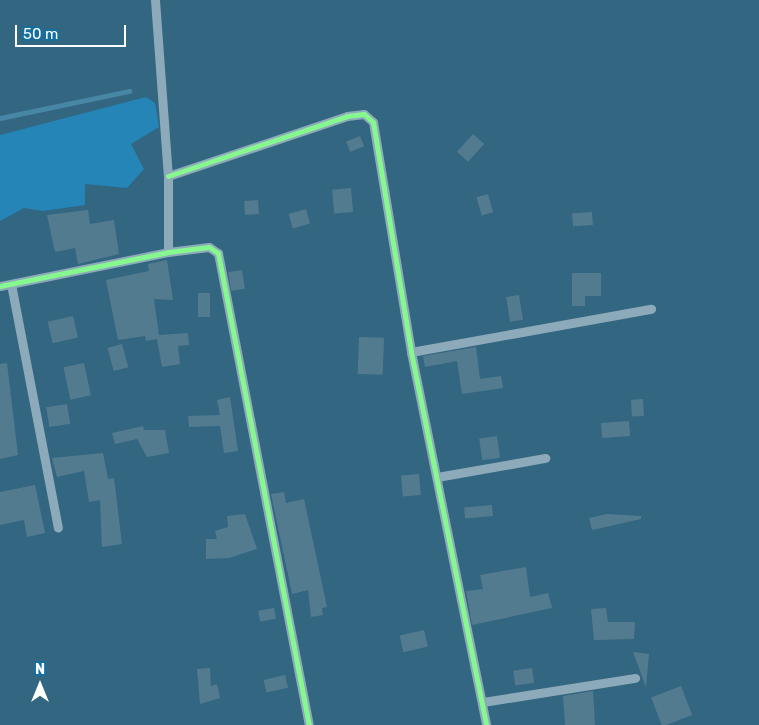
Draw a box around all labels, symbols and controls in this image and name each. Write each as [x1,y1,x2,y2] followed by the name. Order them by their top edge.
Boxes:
[18,15,129,47] scale bar
[23,25,58,43] text: 50 m
[15,660,65,710] north arrow
[35,661,45,678] text: N

